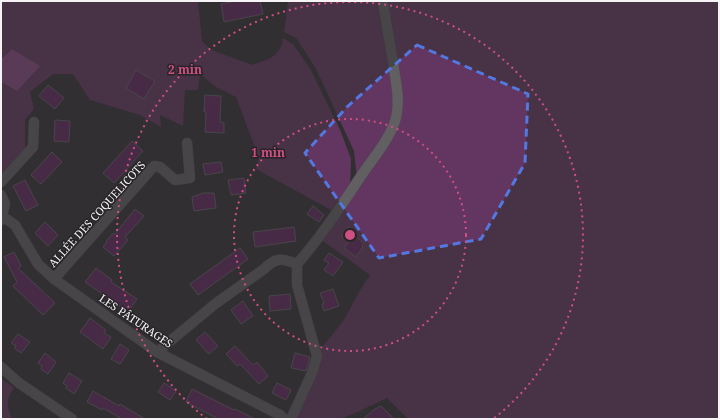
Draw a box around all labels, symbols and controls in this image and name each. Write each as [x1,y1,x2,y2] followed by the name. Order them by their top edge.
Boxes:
[168,61,202,78] text: 2 min
[251,144,285,161] text: 1 min
[45,157,148,270] street label: ALLÉE DES COQUELICOTS
[343,228,357,242] centre of rings
[97,290,176,351] street label: LES PÂTURAGES

